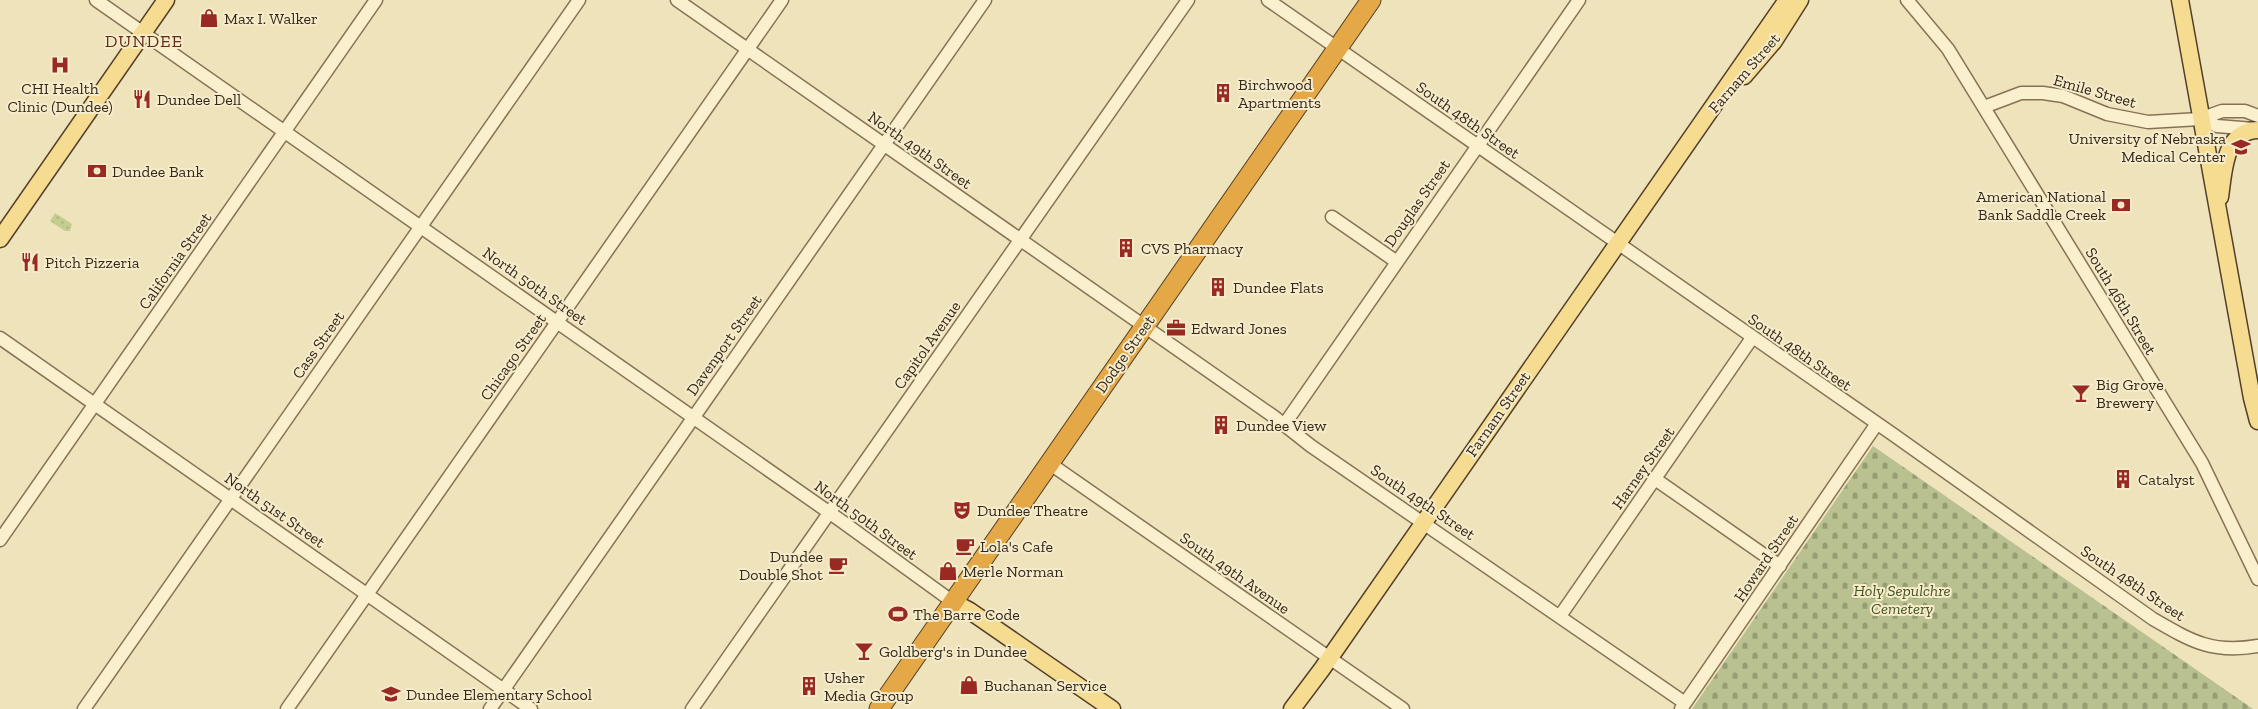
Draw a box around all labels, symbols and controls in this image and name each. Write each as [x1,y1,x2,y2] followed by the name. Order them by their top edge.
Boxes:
[198,7,220,29] shop icon: Max I. Walker
[224,9,318,28] place label: Max I. Walker
[1704,29,1784,117] street label: Farnam Street
[105,30,183,52] district label: DUNDEE
[49,54,71,76] hospital icon: CHI Health Clinic (Dundee)
[2051,70,2139,112] street label: Emile Street
[1238,75,1321,112] place label: Birchwood Apartments
[1413,77,1523,163] street label: South 48th Street
[7,79,113,116] place label: CHI Health Clinic (Dundee)
[1212,82,1234,104] building icon: Birchwood Apartments
[131,88,153,110] restaurant icon: Dundee Dell
[157,90,241,109] place label: Dundee Dell
[864,107,976,193] street label: North 49th Street
[2069,129,2226,166] place label: University of Nebraska Medical Center
[2230,136,2252,158] school or university icon: University of Nebraska Medical Center
[1380,156,1454,250] street label: Douglas Street
[86,160,108,182] bank icon: Dundee Bank
[112,162,204,181] place label: Dundee Bank
[1976,187,2107,224] place label: American National Bank Saddle Creek
[2110,194,2132,216] bank icon: American National Bank Saddle Creek
[135,209,215,313] street label: California Street
[1115,237,1137,259] building icon: CVS Pharmacy
[1141,239,1244,258] place label: CVS Pharmacy
[479,243,591,329] street label: North 50th Street
[2082,244,2161,358] street label: South 46th Street
[19,251,41,273] restaurant icon: Pitch Pizzeria
[45,253,140,272] place label: Pitch Pizzeria
[1207,276,1229,298] building icon: Dundee Flats
[1233,278,1324,297] place label: Dundee Flats
[682,291,766,399] street label: Davenport Street
[890,297,964,393] street label: Capitol Avenue
[288,308,348,382] street label: Cass Street
[1745,309,1855,395] street label: South 48th Street
[476,310,550,404] street label: Chicago Street
[1091,311,1159,396] street label: Dodge Street
[1165,317,1187,339] office icon: Edward Jones
[1191,319,1287,338] place label: Edward Jones
[1462,368,1534,460] street label: Farnam Street
[2096,375,2164,412] place label: Big Grove Brewery
[2070,382,2092,404] bar icon: Big Grove Brewery
[1210,414,1232,436] building icon: Dundee View
[1236,416,1327,435] place label: Dundee View
[1608,423,1678,513] street label: Harney Street
[1367,460,1479,544] street label: South 49th Street
[221,468,329,552] street label: North 51st Street
[2112,468,2134,490] building icon: Catalyst
[2138,470,2195,489] place label: Catalyst
[811,476,921,564] street label: North 50th Street
[951,499,973,521] theatre icon: Dundee Theatre
[977,501,1088,520] place label: Dundee Theatre
[1730,511,1802,605] street label: Howard Street
[1176,528,1294,618] street label: South 49th Avenue
[954,535,976,557] cafe icon: Lola's Cafe
[980,537,1053,556] place label: Lola's Cafe
[2077,541,2189,625] street label: South 48th Street
[739,547,823,584] place label: Dundee Double Shot
[827,554,849,576] cafe icon: Dundee Double Shot
[937,560,959,582] shop icon: Merle Norman
[963,562,1064,581] place label: Merle Norman
[1853,581,1951,618] park label: Holy Sepulchre Cemetery
[887,603,909,625] sports icon: The Barre Code
[913,605,1020,624] place label: The Barre Code
[853,640,875,662] bar icon: Goldberg's in Dundee
[879,642,1027,661] place label: Goldberg's in Dundee
[824,668,914,705] place label: Usher Media Group
[958,674,980,696] shop icon: Buchanan Service
[798,675,820,697] building icon: Usher Media Group
[984,676,1107,695] place label: Buchanan Service
[380,683,402,705] school or university icon: Dundee Elementary School
[406,685,592,704] place label: Dundee Elementary School

